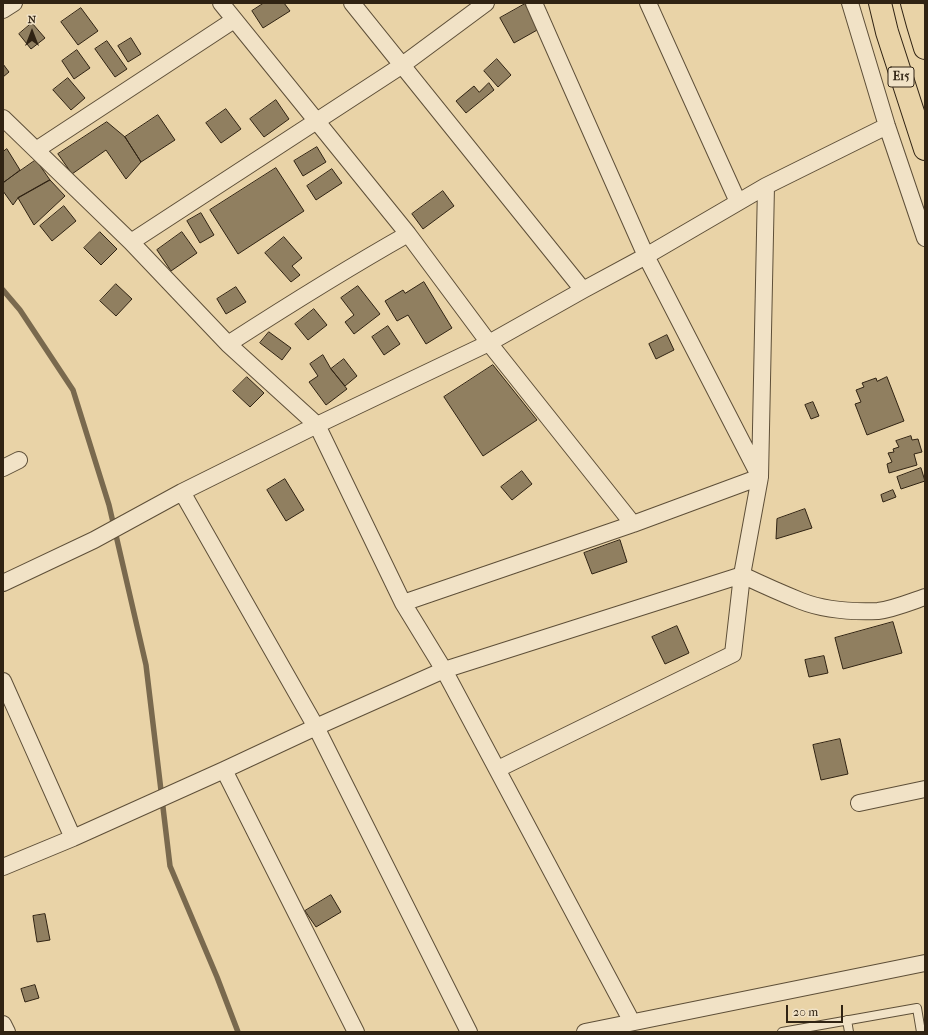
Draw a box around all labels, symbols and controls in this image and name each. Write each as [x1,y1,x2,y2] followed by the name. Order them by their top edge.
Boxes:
[12,12,52,52] north arrow
[28,13,36,26] text: N
[888,67,914,87] road number: E15
[788,997,845,1023] scale bar
[793,1005,818,1019] text: 20 m

